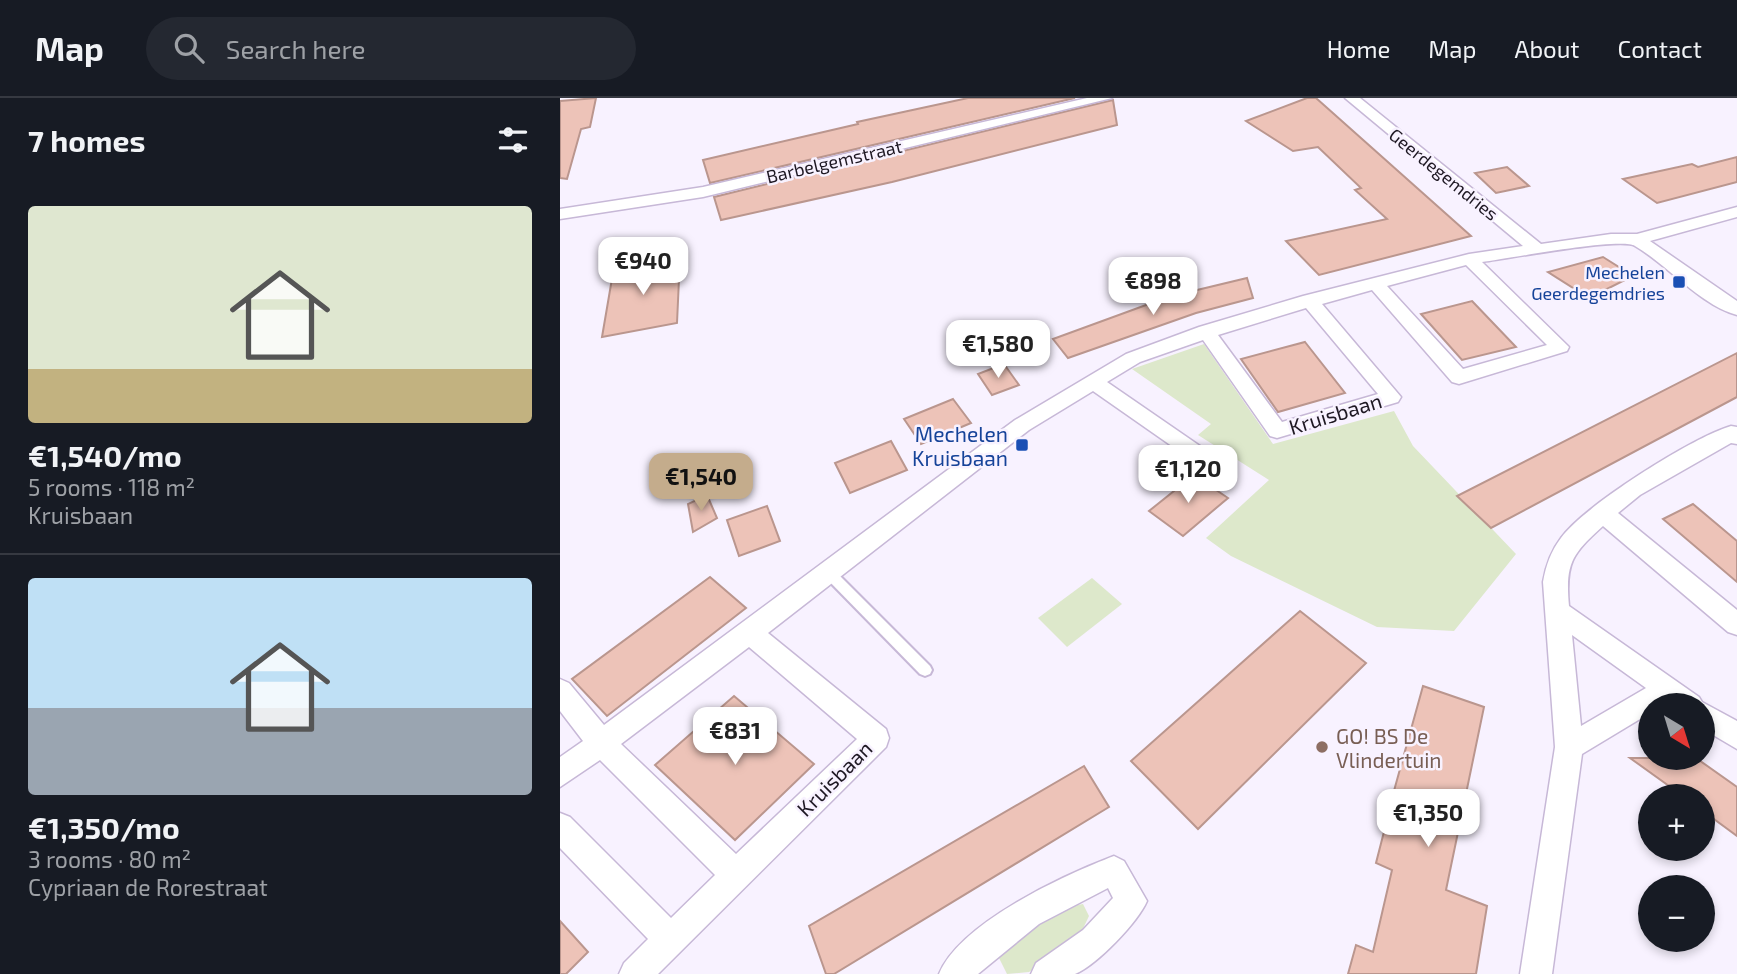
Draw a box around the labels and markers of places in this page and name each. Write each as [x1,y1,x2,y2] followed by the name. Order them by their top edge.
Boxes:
[602,238,684,297] pin: €940
[1112,258,1194,317] pin: €898
[1531,261,1665,304] place label: Mechelen Geerdegemdries
[1671,274,1687,290] marker: Mechelen Geerdegemdries
[941,320,1055,380] pin: €1,580
[912,421,1008,470] place label: Mechelen Kruisbaan
[1014,437,1030,453] marker: Mechelen Kruisbaan
[1131,446,1245,505] pin: €1,120
[644,454,758,513] pin: €1,540
[694,708,776,767] pin: €831
[1336,723,1442,772] place label: GO! BS De Vlindertuin
[1314,739,1330,755] marker: GO! BS De Vlindertuin
[1371,790,1485,849] pin: €1,350

